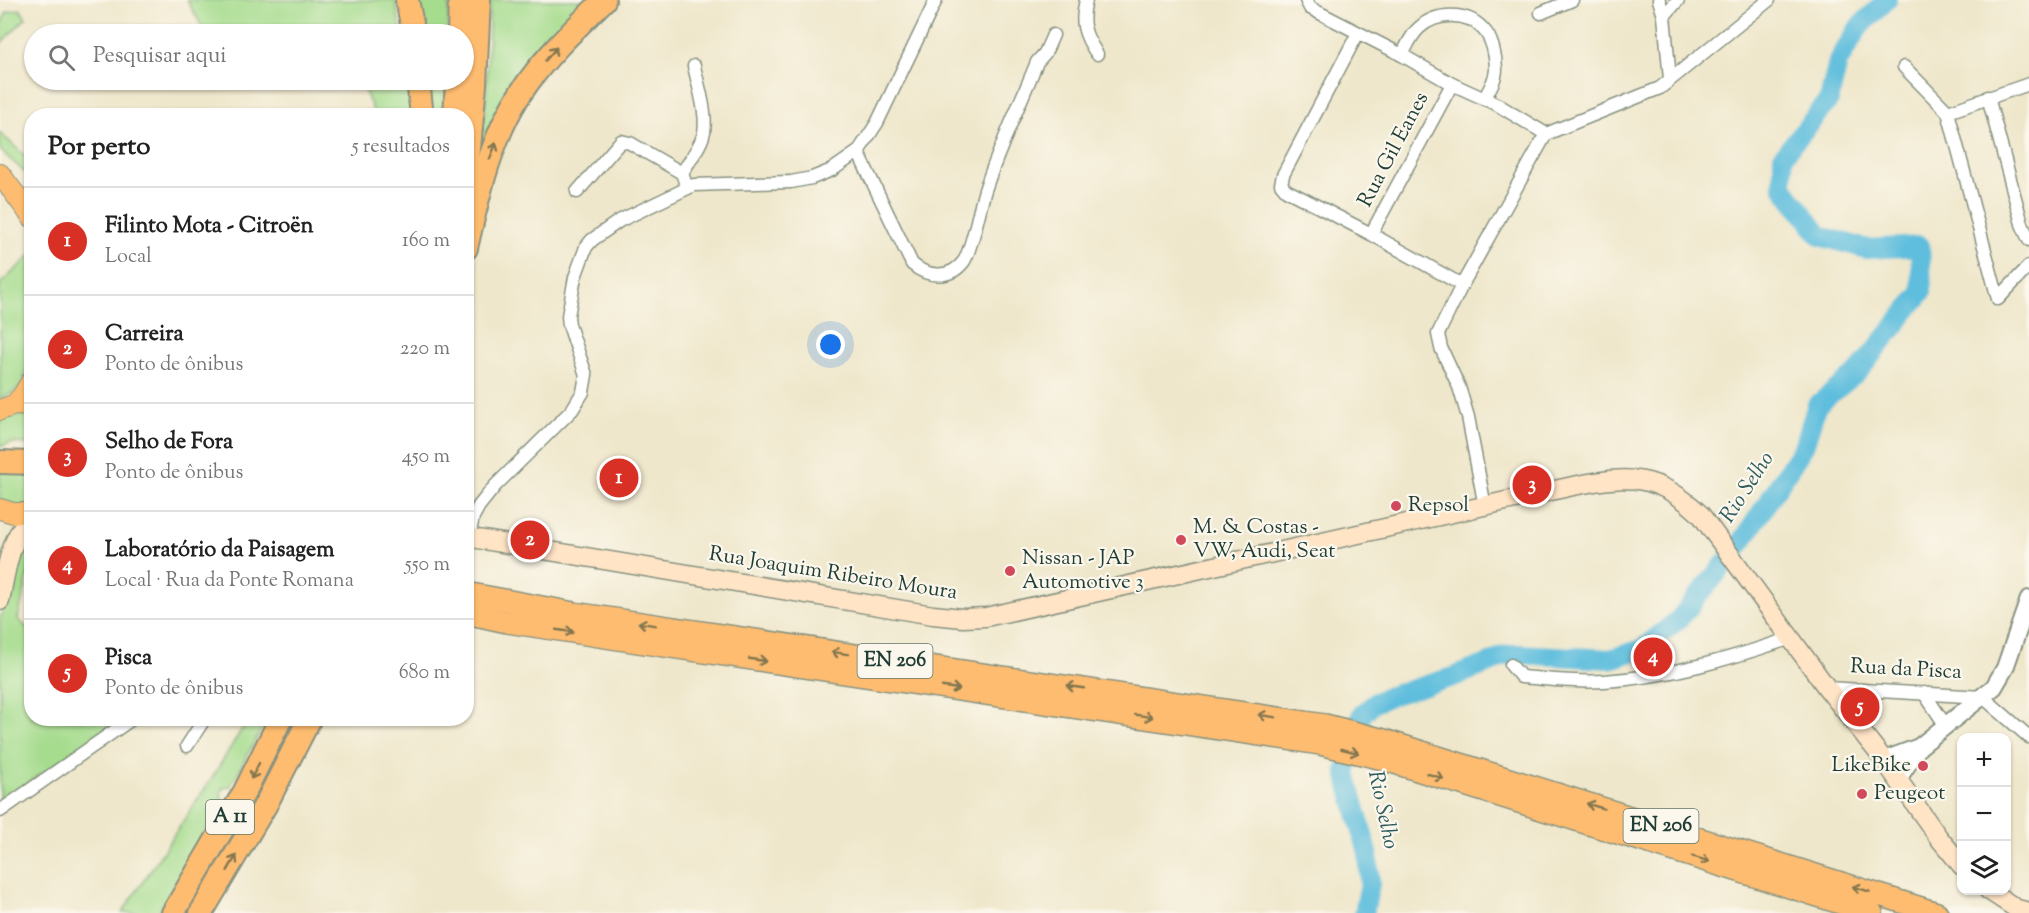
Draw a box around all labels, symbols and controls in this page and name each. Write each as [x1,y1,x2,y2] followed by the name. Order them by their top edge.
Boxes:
[24,24,474,90] search box
[45,41,78,74] icon: search
[93,41,227,73] text: Pesquisar aqui
[545,46,558,62] one-way arrow
[1351,87,1437,213] street label: Rua Gil Eanes
[48,129,150,166] text: Por perto
[352,133,450,162] text: 5 resultados
[488,142,499,161] one-way arrow
[105,211,313,243] text: Filinto Mota - Citroën
[64,227,71,256] text: 1
[402,227,450,256] text: 160 m
[105,243,152,272] text: Local
[105,319,184,351] text: Carreira
[816,330,845,359] your location
[63,335,72,364] text: 2
[400,335,450,364] text: 220 m
[105,351,243,380] text: Ponto de ônibus
[105,427,233,459] text: Selho de Fora
[63,443,72,472] text: 3
[402,443,450,472] text: 450 m
[1713,446,1783,530] water label: Rio Selho
[600,456,638,500] pin: 1
[105,459,243,488] text: Ponto de ônibus
[1512,462,1552,508] pin: 3
[1408,491,1469,521] place label: Repsol
[1389,499,1403,513] marker: Repsol
[1193,513,1335,567] place label: M. & Costas - VW, Audi, Seat
[510,518,550,562] pin: 2
[1174,533,1188,547] marker: M. & Costas - VW, Audi, Seat
[105,535,334,567] text: Laboratório da Paisagem
[707,540,960,608] street label: Rua Joaquim Ribeiro Moura
[1022,544,1144,598] place label: Nissan - JAP Automotive 3
[62,551,73,580] text: 4
[405,551,450,580] text: 550 m
[1003,564,1017,578] marker: Nissan - JAP Automotive 3
[105,567,354,596] text: Local · Rua da Ponte Romana
[638,619,658,630] one-way arrow
[555,625,574,636] one-way arrow
[1634,634,1672,680] pin: 4
[105,643,152,675] text: Pisca
[858,644,932,678] road number: EN 206
[831,647,850,658] one-way arrow
[1849,652,1963,688] street label: Rua da Pisca
[747,654,767,665] one-way arrow
[64,659,71,688] text: 5
[399,659,450,688] text: 680 m
[105,675,243,704] text: Ponto de ônibus
[1065,682,1085,693] one-way arrow
[940,683,960,694] one-way arrow
[1840,684,1880,730] pin: 5
[1258,710,1278,721] one-way arrow
[1133,711,1153,722] one-way arrow
[1957,733,2011,895] map controls
[1957,733,2011,787] button: +
[1340,745,1359,757] one-way arrow
[1832,751,1911,781] place label: LikeBike
[1916,759,1930,773] marker: LikeBike
[249,761,261,779] one-way arrow
[1358,768,1406,852] water label: Rio Selho
[1425,771,1444,782] one-way arrow
[1874,779,1945,809] place label: Peugeot
[1855,787,1869,801] marker: Peugeot
[1957,787,2011,841] button: −
[206,800,254,834] road number: A 11
[1586,800,1605,811] one-way arrow
[1624,809,1698,843] road number: EN 206
[1957,841,2011,895] button: layers
[226,855,238,872] one-way arrow
[1691,855,1710,866] one-way arrow
[1852,883,1871,894] one-way arrow

